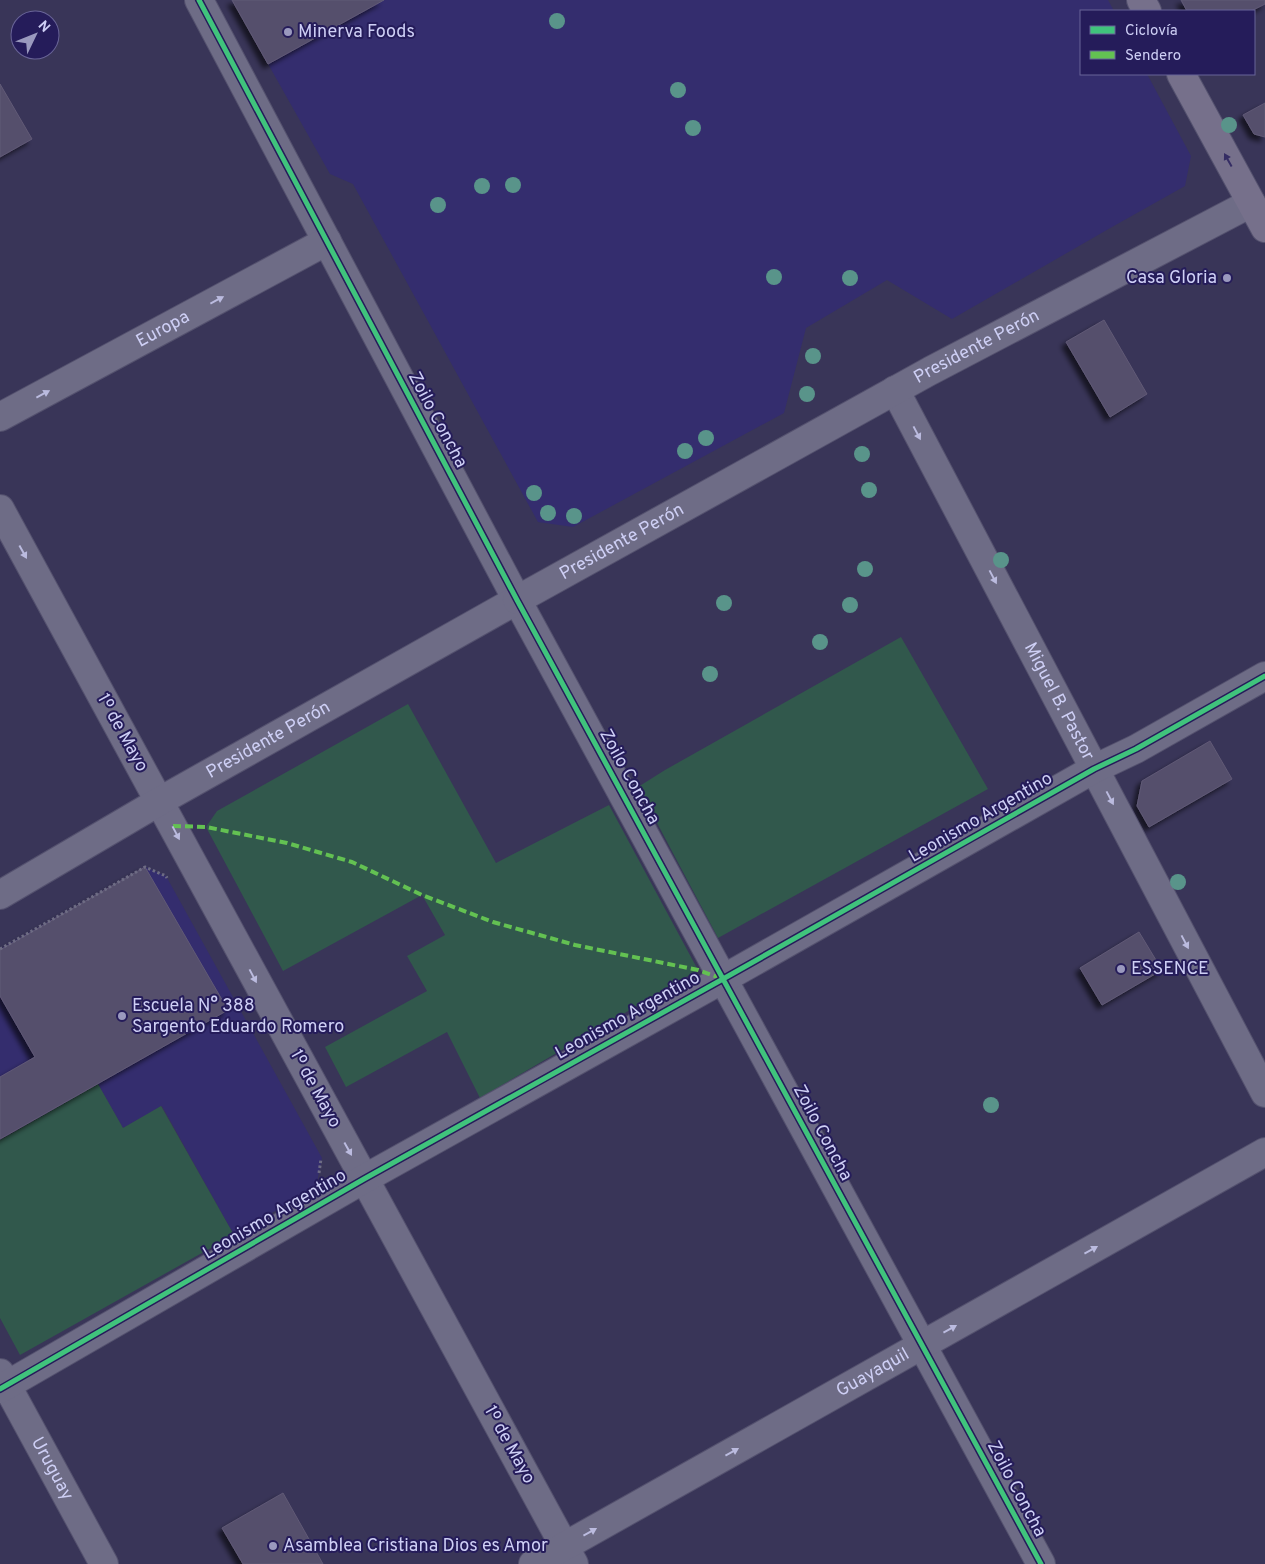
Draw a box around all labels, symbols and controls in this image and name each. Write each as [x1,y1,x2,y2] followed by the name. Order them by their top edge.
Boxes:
[10,10,60,60] north arrow
[1080,10,1255,75] legend
[34,18,53,37] text: N
[298,21,415,44] place label: Minerva Foods
[1125,22,1178,41] text: Ciclovía
[282,26,294,38] marker: Minerva Foods
[1125,47,1181,66] text: Sendero
[1224,153,1232,167] one-way arrow
[1126,267,1217,290] place label: Casa Gloria
[1221,272,1233,284] marker: Casa Gloria
[209,296,224,304] one-way arrow
[910,304,1044,389] street label: Presidente Perón
[132,306,194,353] street label: Europa
[402,368,472,472] street label: Zoilo Concha
[36,390,50,398] one-way arrow
[913,426,921,440] one-way arrow
[556,498,688,586] street label: Presidente Perón
[19,545,28,559] one-way arrow
[989,570,997,584] one-way arrow
[1018,639,1099,764] street label: Miguel B. Pastor
[91,690,153,776] street label: 1º de Mayo
[202,696,335,784] street label: Presidente Perón
[593,725,665,829] street label: Zoilo Concha
[905,767,1057,869] street label: Leonismo Argentino
[1106,791,1114,805] one-way arrow
[172,826,180,840] one-way arrow
[1181,935,1189,949] one-way arrow
[1131,958,1209,981] place label: ESSENCE
[1115,963,1127,975] marker: ESSENCE
[551,967,705,1065] street label: Leonismo Argentino
[249,969,257,983] one-way arrow
[132,995,344,1039] place label: Escuela N° 388 Sargento Eduardo Romero
[116,1010,128,1022] marker: Escuela N° 388 Sargento Eduardo Romero
[284,1046,346,1132] street label: 1º de Mayo
[787,1081,857,1185] street label: Zoilo Concha
[344,1142,352,1157] one-way arrow
[199,1164,351,1266] street label: Leonismo Argentino
[1085,1245,1098,1254] one-way arrow
[943,1325,956,1334] one-way arrow
[832,1343,914,1402] street label: Guayaquil
[478,1402,540,1488] street label: 1º de Mayo
[26,1433,79,1504] street label: Uruguay
[981,1437,1051,1541] street label: Zoilo Concha
[725,1448,739,1456] one-way arrow
[584,1527,597,1536] one-way arrow
[283,1535,548,1558] place label: Asamblea Cristiana Dios es Amor
[267,1540,279,1552] marker: Asamblea Cristiana Dios es Amor

